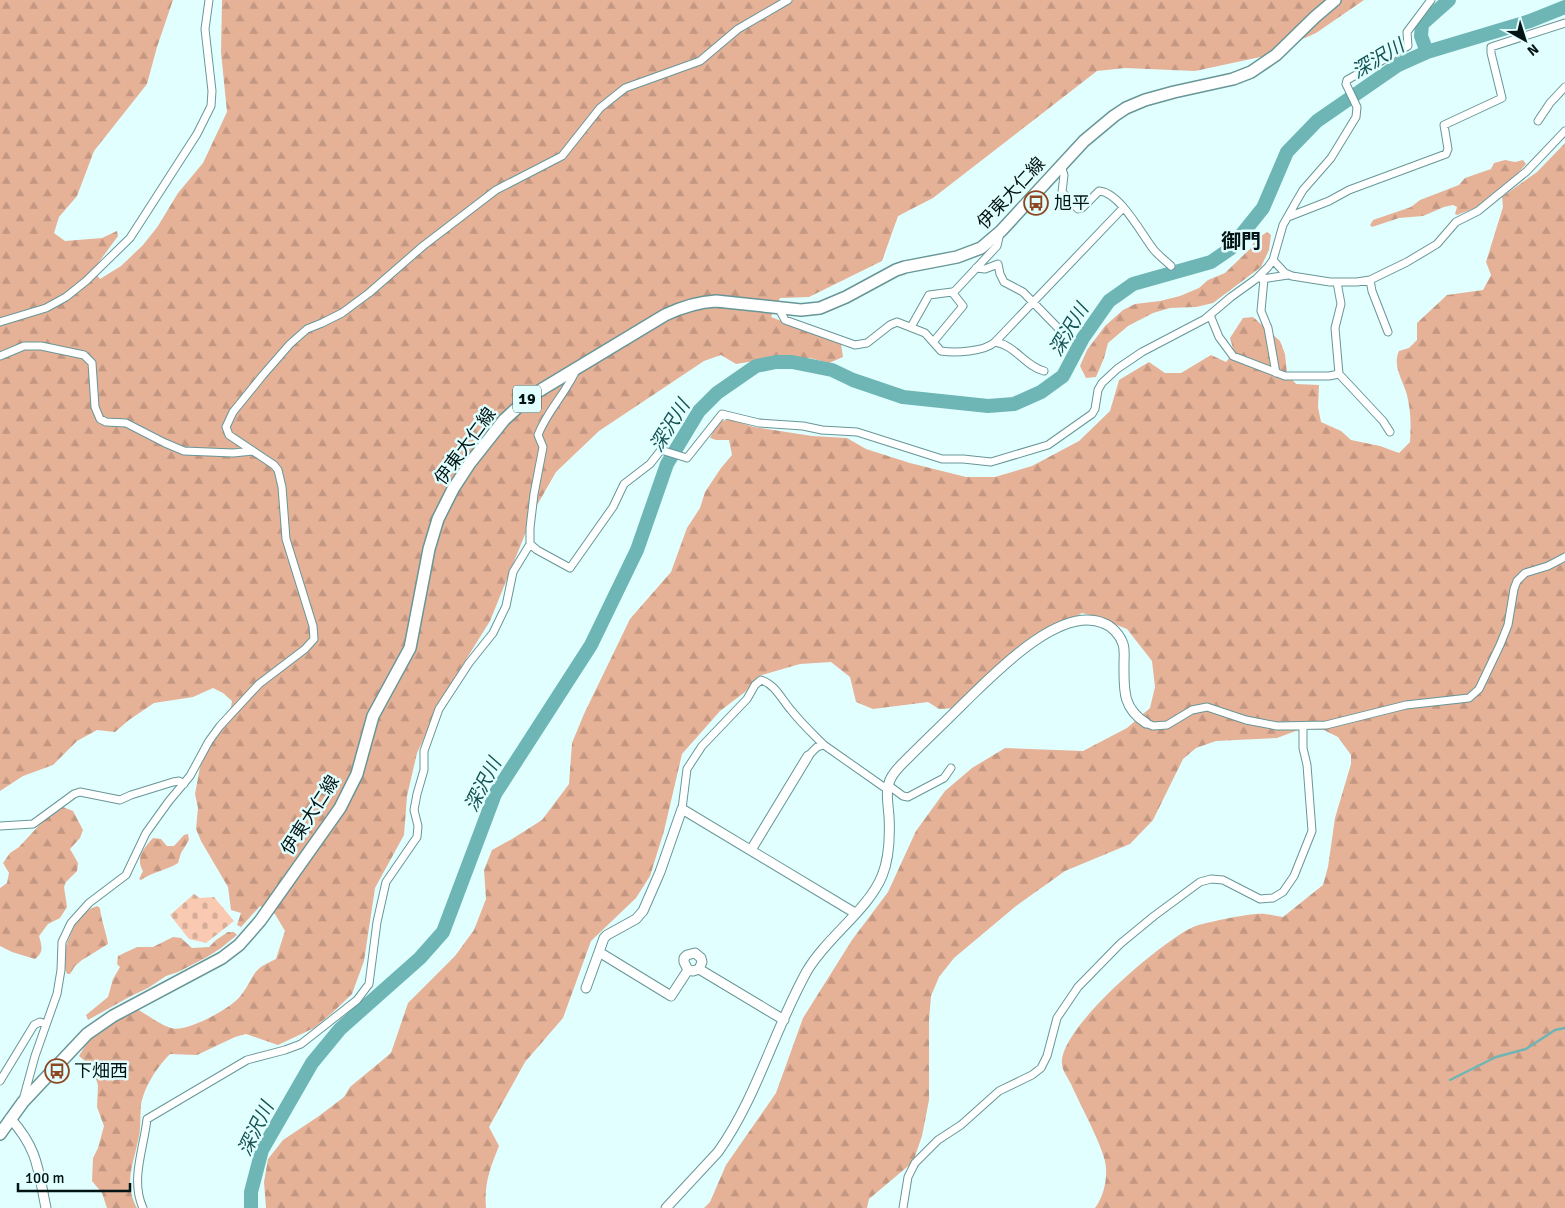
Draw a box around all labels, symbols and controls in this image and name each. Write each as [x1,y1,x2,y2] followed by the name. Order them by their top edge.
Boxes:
[1500,15,1550,65] north arrow
[1347,33,1410,84] water label: 深沢川
[1524,40,1542,59] text: N
[972,153,1050,233] street label: 伊東大仁線
[1023,190,1049,216] bus stop icon: 旭平
[1054,192,1090,214] place label: 旭平
[1221,229,1261,254] district label: 御門
[1044,298,1095,361] water label: 深沢川
[513,386,541,412] road number: 19
[645,394,696,457] water label: 深沢川
[430,403,500,489] street label: 伊東大仁線
[459,752,508,816] water label: 深沢川
[276,771,344,859] street label: 伊東大仁線
[44,1058,70,1084] bus stop icon: 下畑西
[74,1060,128,1082] place label: 下畑西
[233,1096,280,1160] water label: 深沢川
[18,1160,130,1192] scale bar
[25,1169,65,1187] text: 100 m

